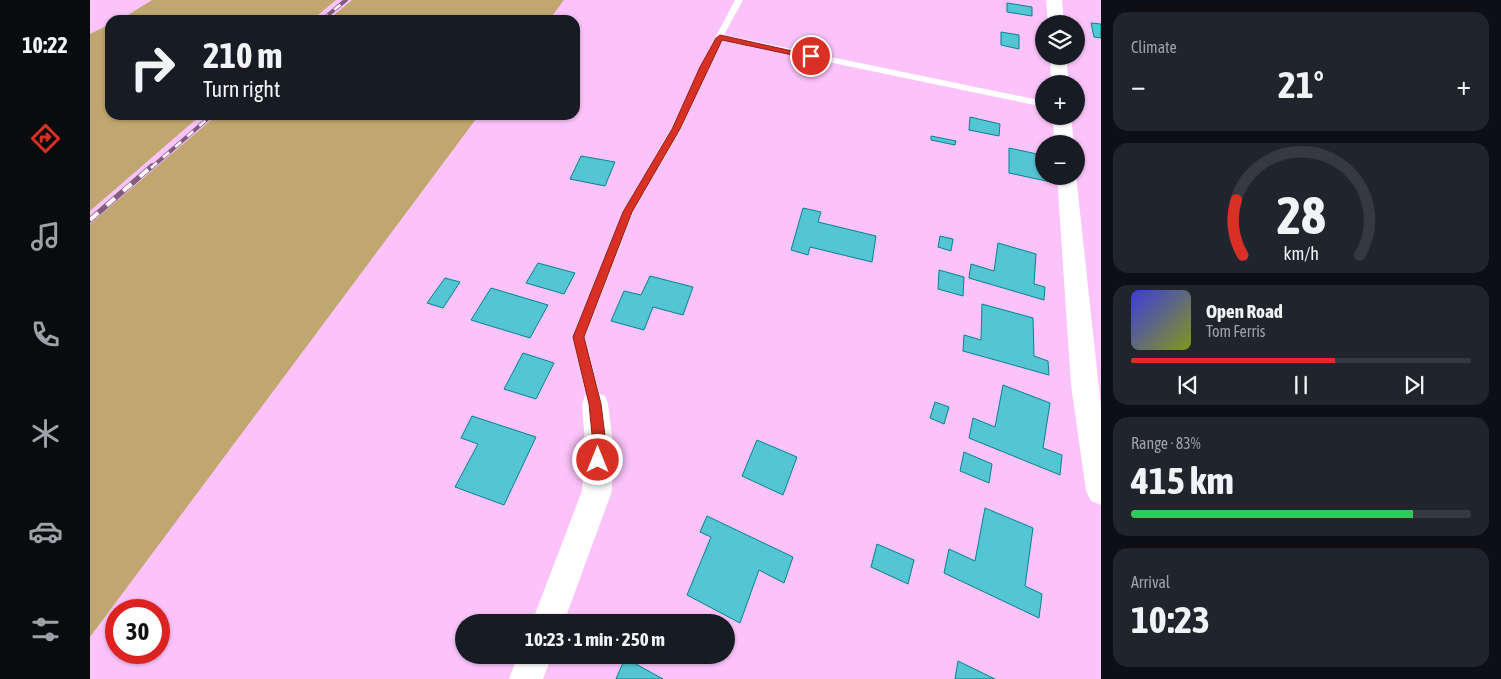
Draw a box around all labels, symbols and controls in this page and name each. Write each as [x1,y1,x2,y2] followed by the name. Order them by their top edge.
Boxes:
[1035,15,1085,185] map controls
[1035,15,1085,65] button: layers
[22,32,68,58] text: 10:22
[120,35,185,100] icon: right
[203,35,282,75] text: 210 m
[790,35,832,77] pin
[1131,38,1177,56] text: Climate
[797,42,825,70] icon: arrive
[1278,63,1324,106] text: 21°
[1131,69,1146,101] text: −
[1456,69,1471,101] text: +
[1035,75,1085,125] button: +
[203,76,280,102] text: Turn right
[28,121,63,156] icon: directions
[1035,135,1085,185] button: −
[1277,185,1325,245] text: 28
[28,219,63,254] icon: music
[1283,243,1319,264] text: km/h
[1206,300,1283,322] text: Open Road
[28,317,63,352] icon: phone
[1206,322,1265,340] text: Tom Ferris
[1174,371,1202,399] icon: previous
[1287,371,1315,399] icon: pause
[1400,371,1428,399] icon: next
[28,416,63,451] icon: climate
[571,433,623,485] position arrow
[1131,434,1201,452] text: Range · 83%
[1131,459,1234,502] text: 415 km
[28,514,63,549] icon: car
[1131,573,1170,591] text: Arrival
[1131,598,1210,641] text: 10:23
[105,599,170,664] speed limit sign: 30
[28,612,63,647] icon: filters
[525,628,665,650] text: 10:23 · 1 min · 250 m

